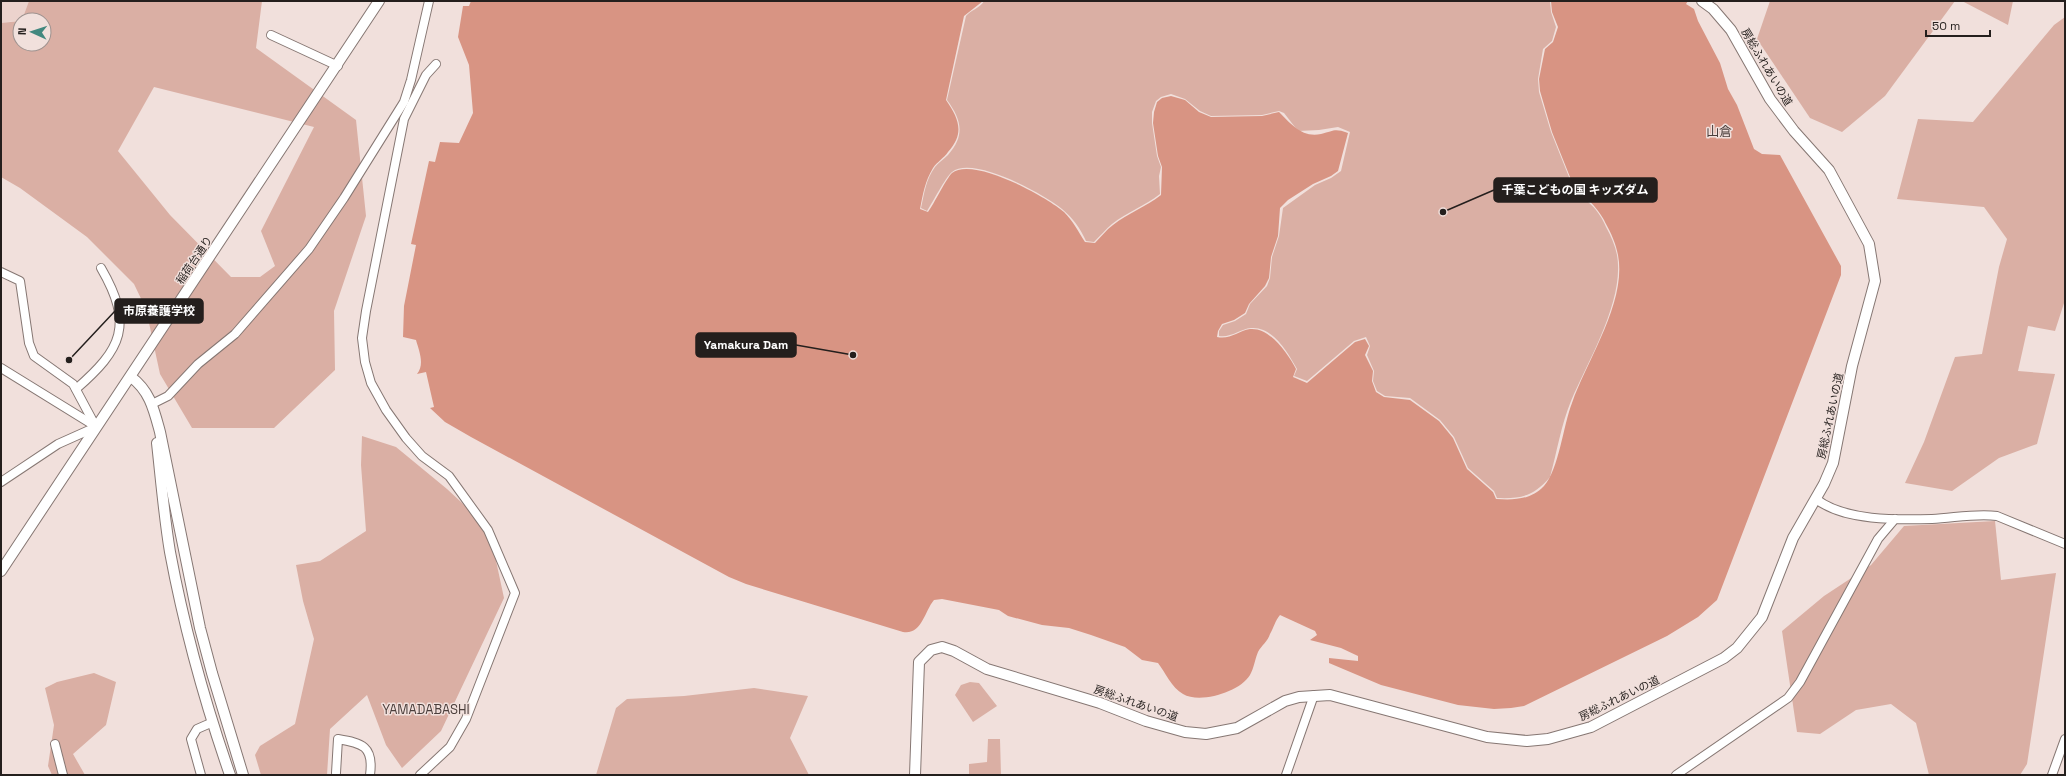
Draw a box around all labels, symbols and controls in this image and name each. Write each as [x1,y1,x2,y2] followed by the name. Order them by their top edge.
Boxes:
[12,12,52,52] north arrow
[1926,12,1990,38] scale bar
[1932,18,1960,34] text: 50 m
[1738,26,1796,108] street label: 房総ふれあいの道
[15,27,29,36] text: N
[1706,123,1732,140] district label: 山倉
[1494,178,1657,202] callout: 千葉こどもの国 キッズダム
[1501,182,1649,198] text: 千葉こどもの国 キッズダム
[173,233,215,287] street label: 稲荷台通り
[115,299,203,323] callout: 市原養護学校
[123,303,195,319] text: 市原養護学校
[696,333,796,357] callout: Yamakura Dam
[704,337,788,353] text: Yamakura Dam
[1814,372,1846,460] street label: 房総ふれあいの道
[1576,672,1662,724] street label: 房総ふれあいの道
[1092,682,1180,724] street label: 房総ふれあいの道
[382,701,470,718] district label: YAMADABASHI

